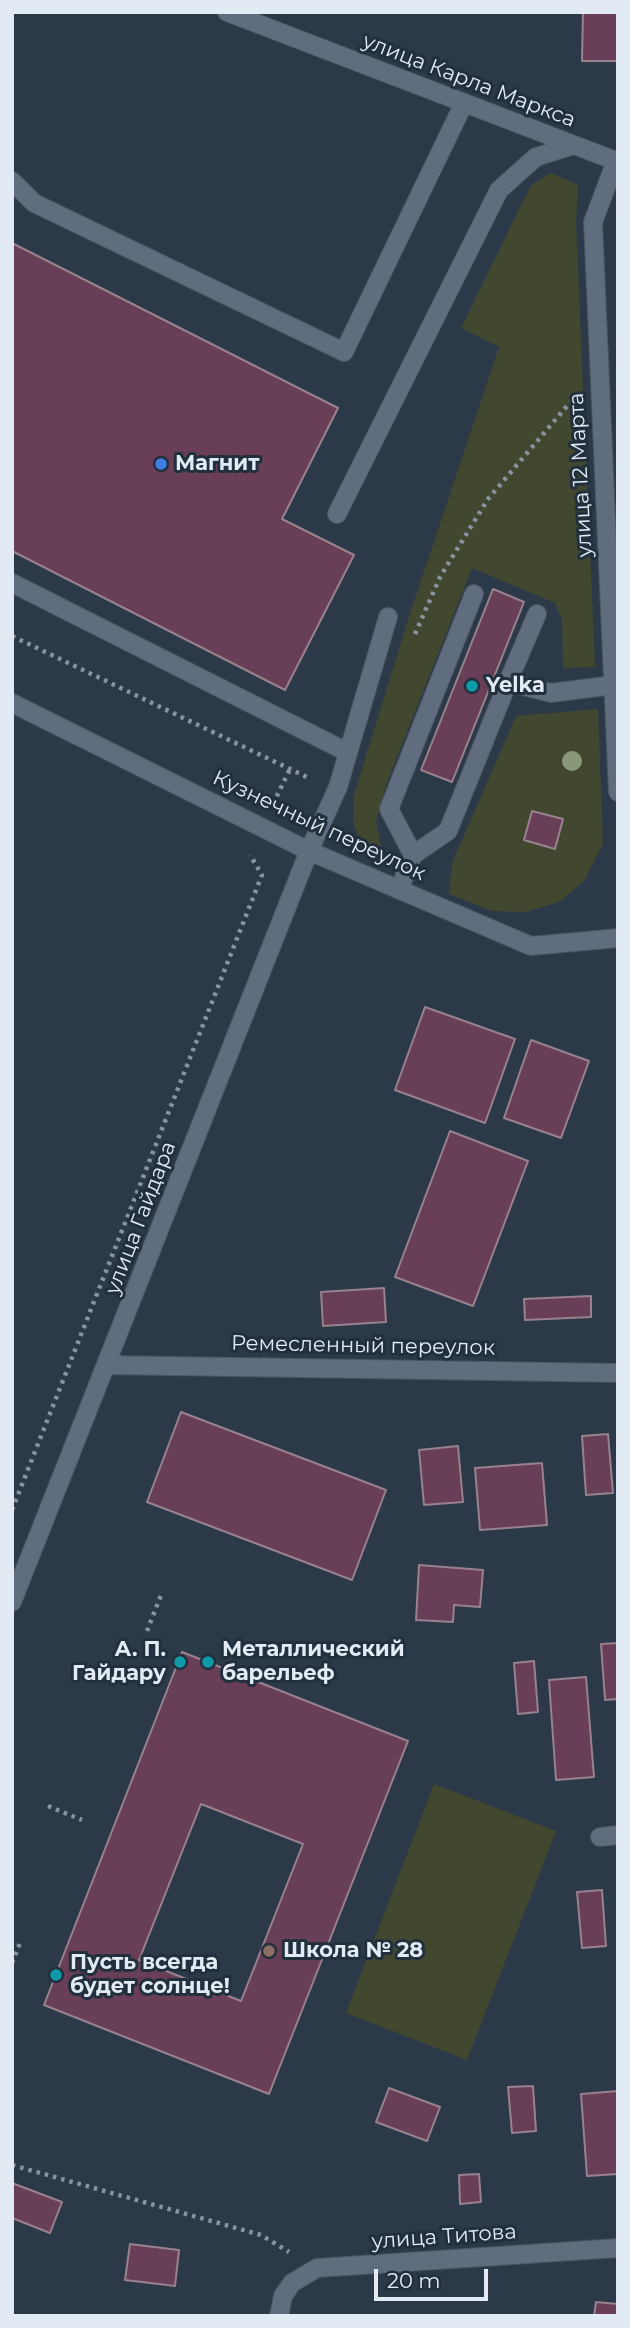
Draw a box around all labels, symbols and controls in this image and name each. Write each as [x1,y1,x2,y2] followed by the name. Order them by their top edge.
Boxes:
[359,29,579,133] street label: улица Карла Маркса
[564,392,598,558] street label: улица 12 Марта
[175,451,259,477] place label: Магнит
[153,456,169,472] marker: Магнит
[486,673,545,699] place label: Yelka
[464,678,480,694] marker: Yelka
[209,766,429,886] street label: Кузнечный переулок
[100,1138,182,1298] street label: улица Гайдара
[231,1331,495,1361] street label: Ремесленный переулок
[72,1637,166,1687] place label: А. П. Гайдару
[222,1637,405,1687] place label: Металлический барельеф
[172,1654,188,1670] marker: А. П. Гайдару
[200,1654,216,1670] marker: Металлический барельеф
[283,1938,423,1964] place label: Школа № 28
[261,1943,277,1959] marker: Школа № 28
[70,1950,230,2000] place label: Пусть всегда будет солнце!
[48,1967,64,1983] marker: Пусть всегда будет солнце!
[371,2219,517,2255] street label: улица Титова
[378,2254,492,2298] scale bar
[387,2268,441,2293] text: 20 m

